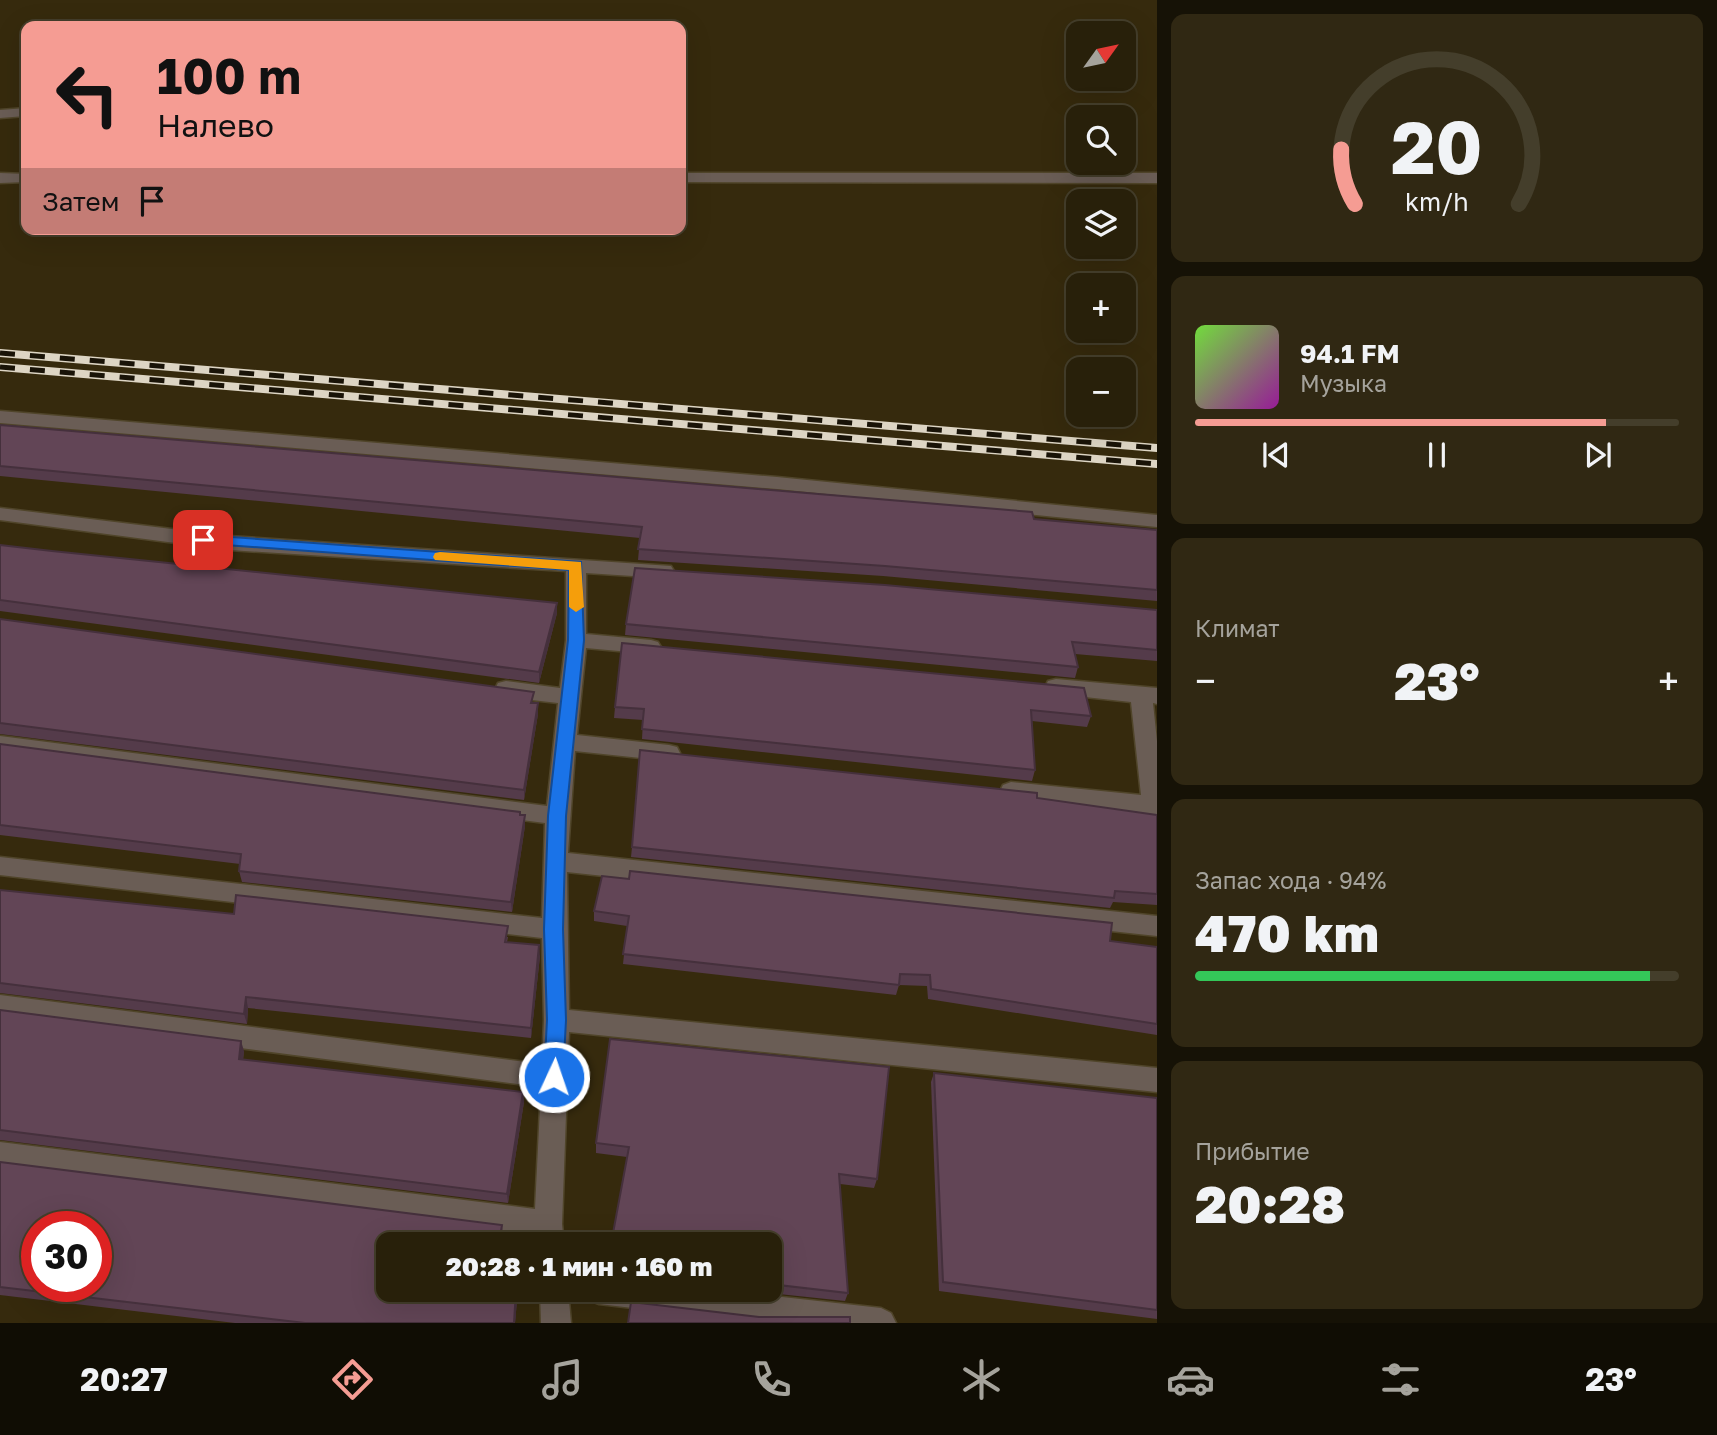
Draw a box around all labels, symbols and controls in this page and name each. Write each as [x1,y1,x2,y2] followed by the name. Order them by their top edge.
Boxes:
[1066,21,1136,91] north arrow
[1066,21,1136,427] map controls
[157,46,301,105] text: 100 m
[42,49,133,140] icon: left
[1391,103,1483,190] text: 20
[1066,105,1136,175] button: search
[157,106,274,144] text: Налево
[133,182,171,220] icon: arrive
[42,186,119,217] text: Затем
[1405,186,1469,217] text: km/h
[1066,189,1136,259] button: layers
[1066,273,1136,343] button: +
[1300,338,1400,369] text: 94.1 FM
[1066,357,1136,427] button: −
[1300,369,1387,397] text: Музыка
[1257,436,1295,474] icon: previous
[1418,436,1456,474] icon: pause
[1579,436,1617,474] icon: next
[173,510,233,570] pin
[184,521,222,559] icon: arrive
[1195,614,1280,642] text: Климат
[1394,649,1480,711] text: 23°
[1195,658,1216,703] text: −
[1658,658,1679,703] text: +
[1195,866,1386,894] text: Запас хода · 94%
[1195,901,1379,963] text: 470 km
[517,1040,591,1114] position arrow
[1195,1137,1310,1165] text: Прибытие
[1195,1172,1345,1234] text: 20:28
[21,1211,112,1302] speed limit sign: 30
[446,1251,712,1282] text: 20:28 · 1 мин · 160 m
[328,1355,377,1404] icon: directions
[538,1355,587,1404] icon: music
[747,1355,796,1404] icon: phone
[957,1355,1006,1404] icon: climate
[1166,1355,1215,1404] icon: car
[1376,1355,1425,1404] icon: filters
[80,1360,168,1398] text: 20:27
[1585,1360,1637,1398] text: 23°

